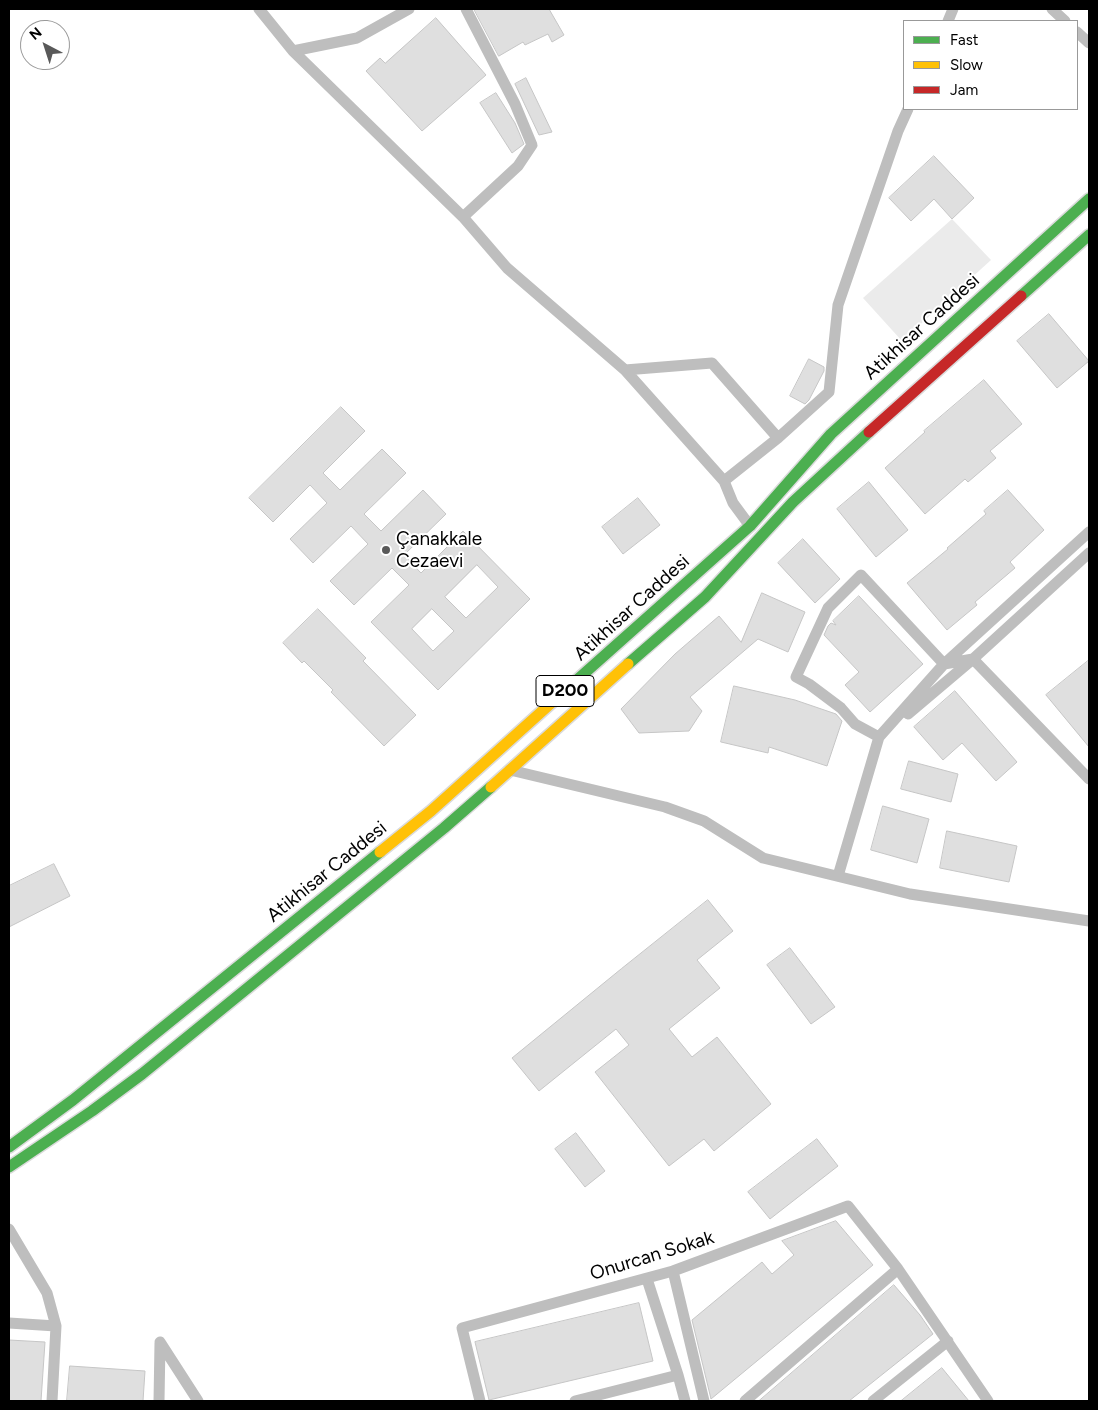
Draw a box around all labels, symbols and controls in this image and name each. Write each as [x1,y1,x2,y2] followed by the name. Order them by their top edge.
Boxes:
[20,20,70,70] north arrow
[903,20,1078,110] legend
[26,24,45,44] text: N
[950,31,978,49] text: Fast
[950,56,983,74] text: Slow
[950,81,978,99] text: Jam
[860,269,984,385] street label: Atikhisar Caddesi
[396,528,482,572] place label: Çanakkale Cezaevi
[380,544,392,556] marker: Çanakkale Cezaevi
[570,550,694,666] street label: Atikhisar Caddesi
[536,676,594,706] road number: D200
[262,817,392,927] street label: Atikhisar Caddesi
[587,1226,717,1286] street label: Onurcan Sokak

